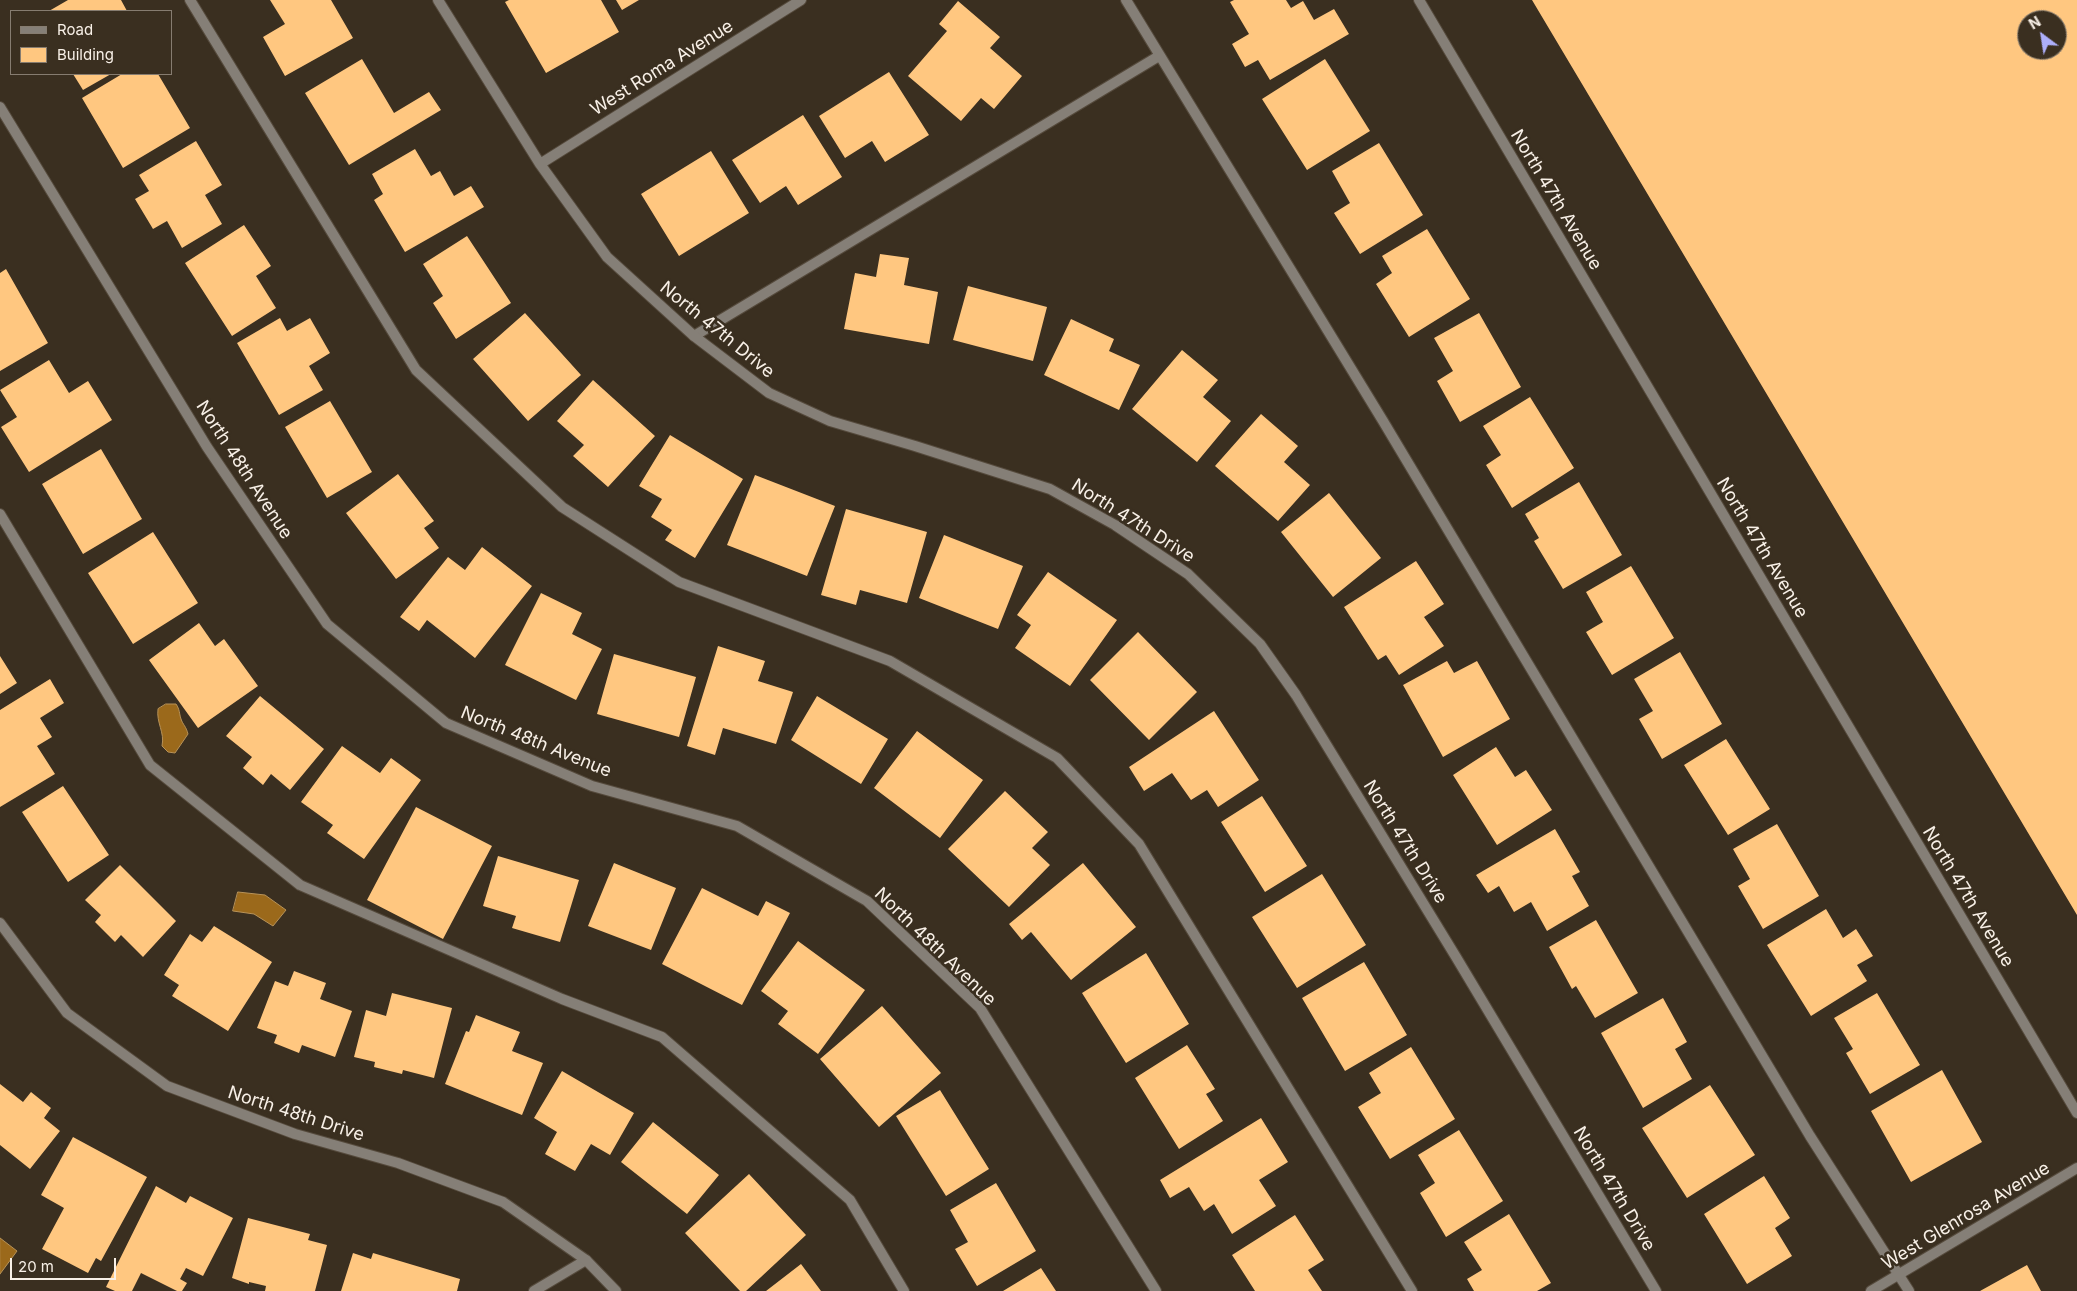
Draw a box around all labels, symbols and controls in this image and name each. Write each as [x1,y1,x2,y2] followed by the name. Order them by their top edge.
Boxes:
[10,10,172,75] legend
[2017,10,2067,60] north arrow
[2026,13,2043,33] text: N
[587,15,737,121] street label: West Roma Avenue
[57,20,93,39] text: Road
[57,45,114,64] text: Building
[1506,126,1606,274] street label: North 47th Avenue
[655,277,779,383] street label: North 47th Drive
[191,397,297,543] street label: North 48th Avenue
[1067,474,1199,568] street label: North 47th Drive
[1712,474,1812,622] street label: North 47th Avenue
[458,702,614,782] street label: North 48th Avenue
[1358,776,1452,908] street label: North 47th Drive
[1918,823,2018,971] street label: North 47th Avenue
[870,883,1000,1011] street label: North 48th Avenue
[225,1082,367,1146] street label: North 48th Drive
[1568,1123,1660,1255] street label: North 47th Drive
[1878,1157,2054,1275] street label: West Glenrosa Avenue
[12,1248,119,1280] scale bar
[18,1257,54,1276] text: 20 m

